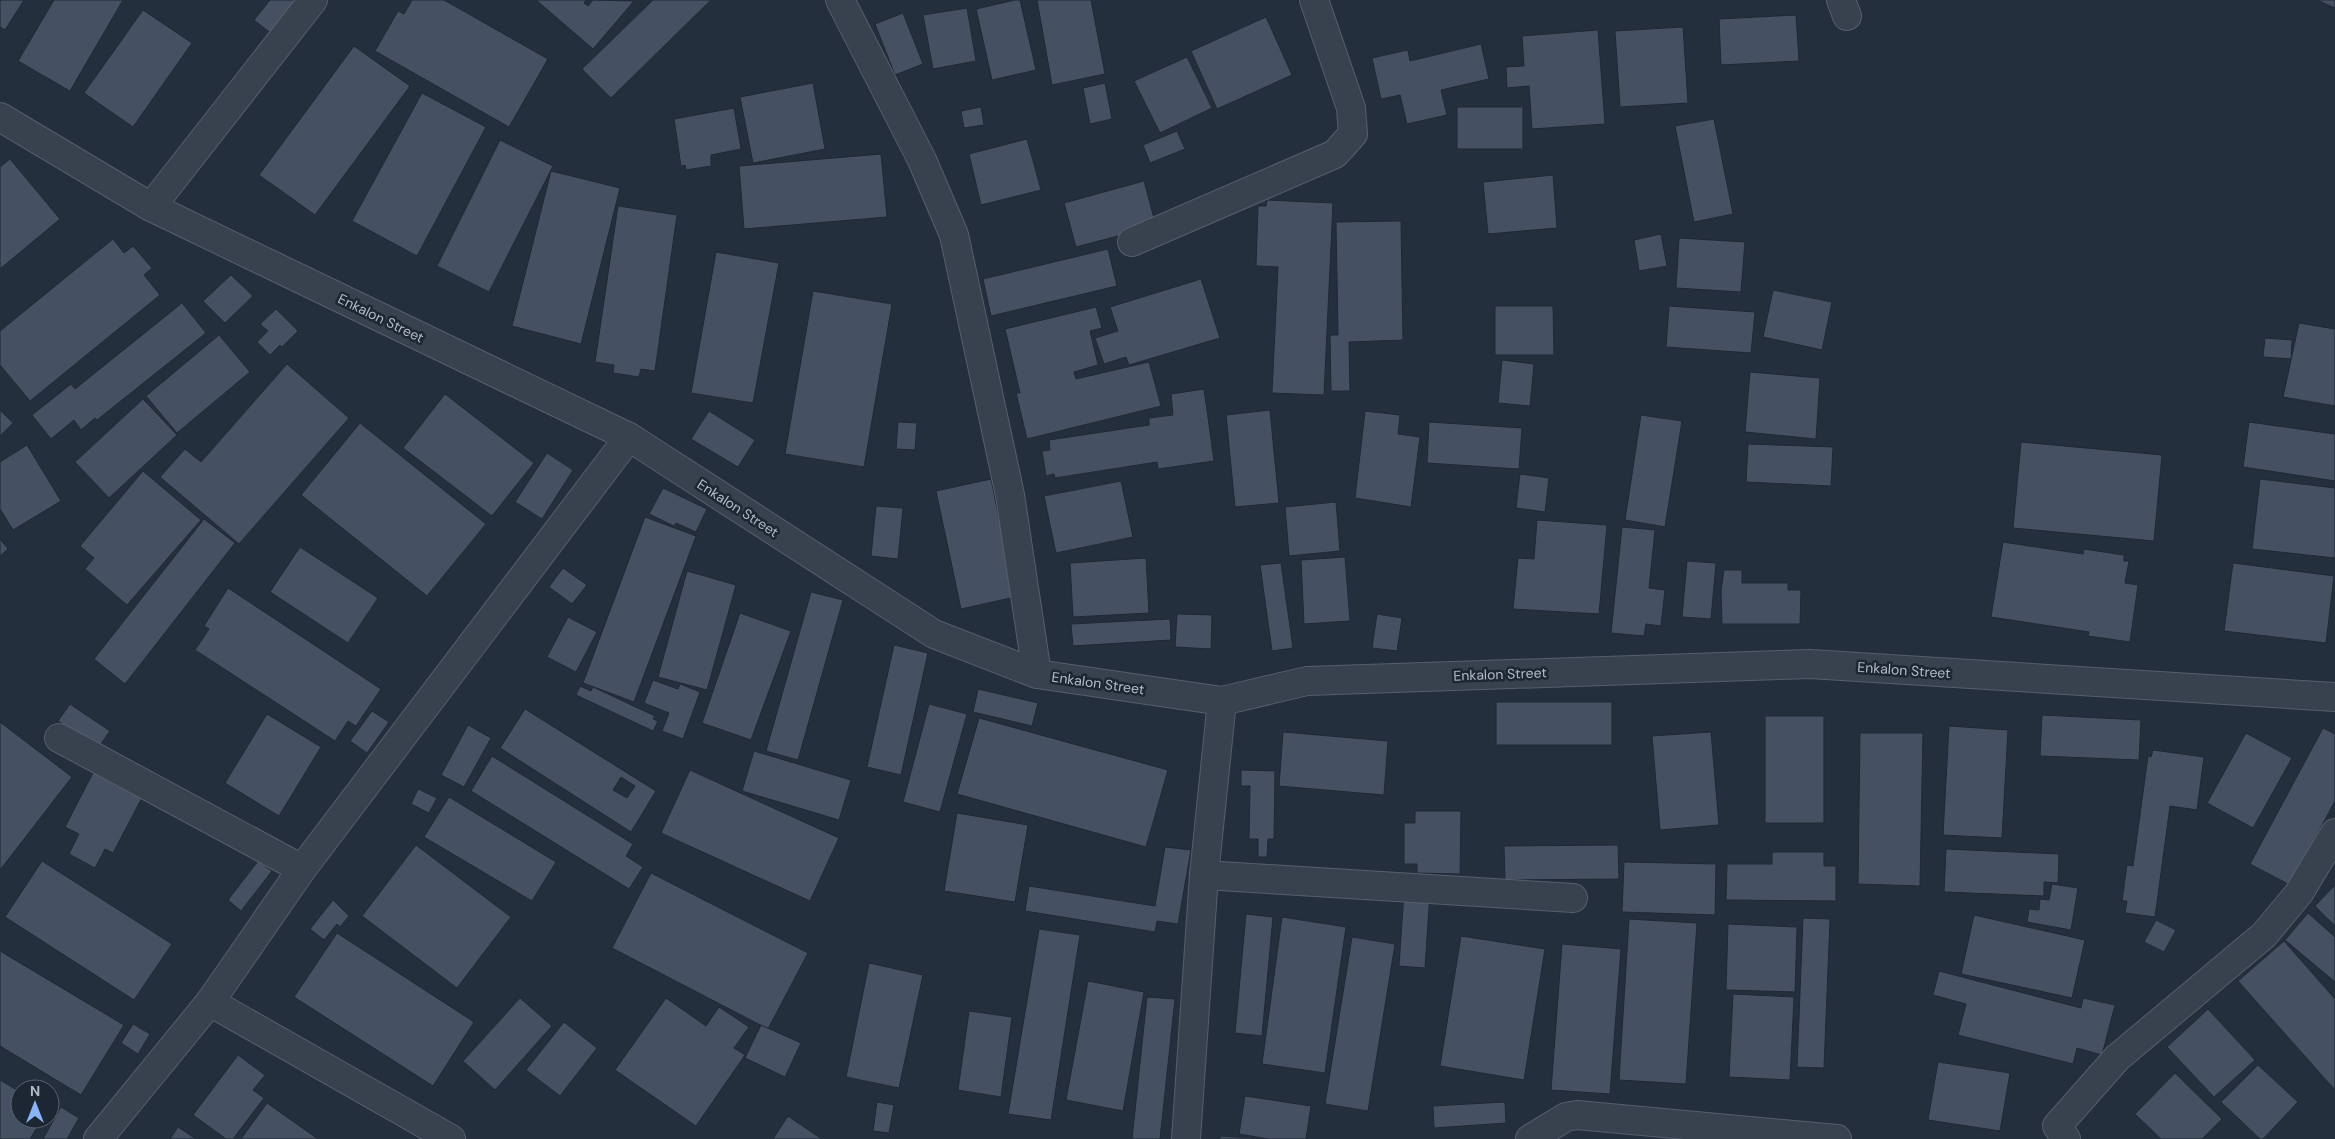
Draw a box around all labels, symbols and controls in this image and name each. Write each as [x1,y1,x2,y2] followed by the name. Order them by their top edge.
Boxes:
[335,289,427,347] street label: Enkalon Street
[694,475,782,541] street label: Enkalon Street
[1857,658,1951,682] street label: Enkalon Street
[1453,663,1547,685] street label: Enkalon Street
[1050,668,1146,698] street label: Enkalon Street
[10,1079,60,1129] north arrow
[30,1082,40,1100] text: N

